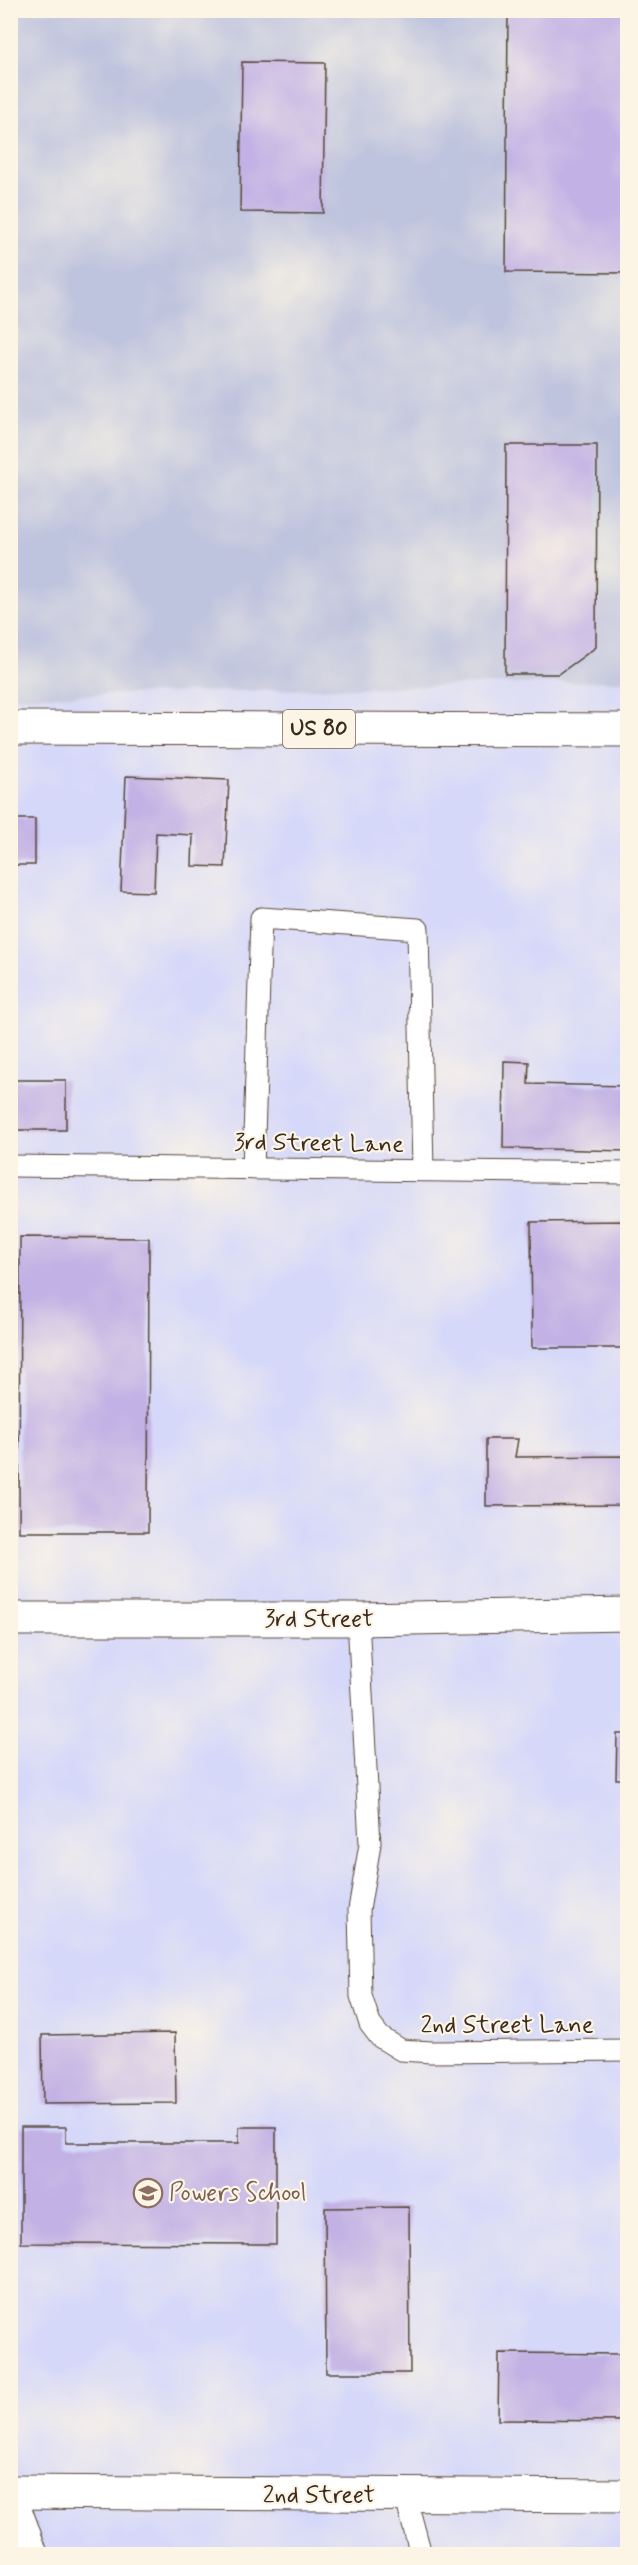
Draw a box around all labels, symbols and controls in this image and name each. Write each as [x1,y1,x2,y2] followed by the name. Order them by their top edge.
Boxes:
[283,710,355,748] road number: US 80
[234,1127,404,1161] street label: 3rd Street Lane
[265,1604,373,1635] street label: 3rd Street
[420,2010,594,2041] street label: 2nd Street Lane
[132,2177,164,2209] school or university icon: Powers School
[169,2178,307,2209] place label: Powers School
[263,2480,375,2511] street label: 2nd Street

